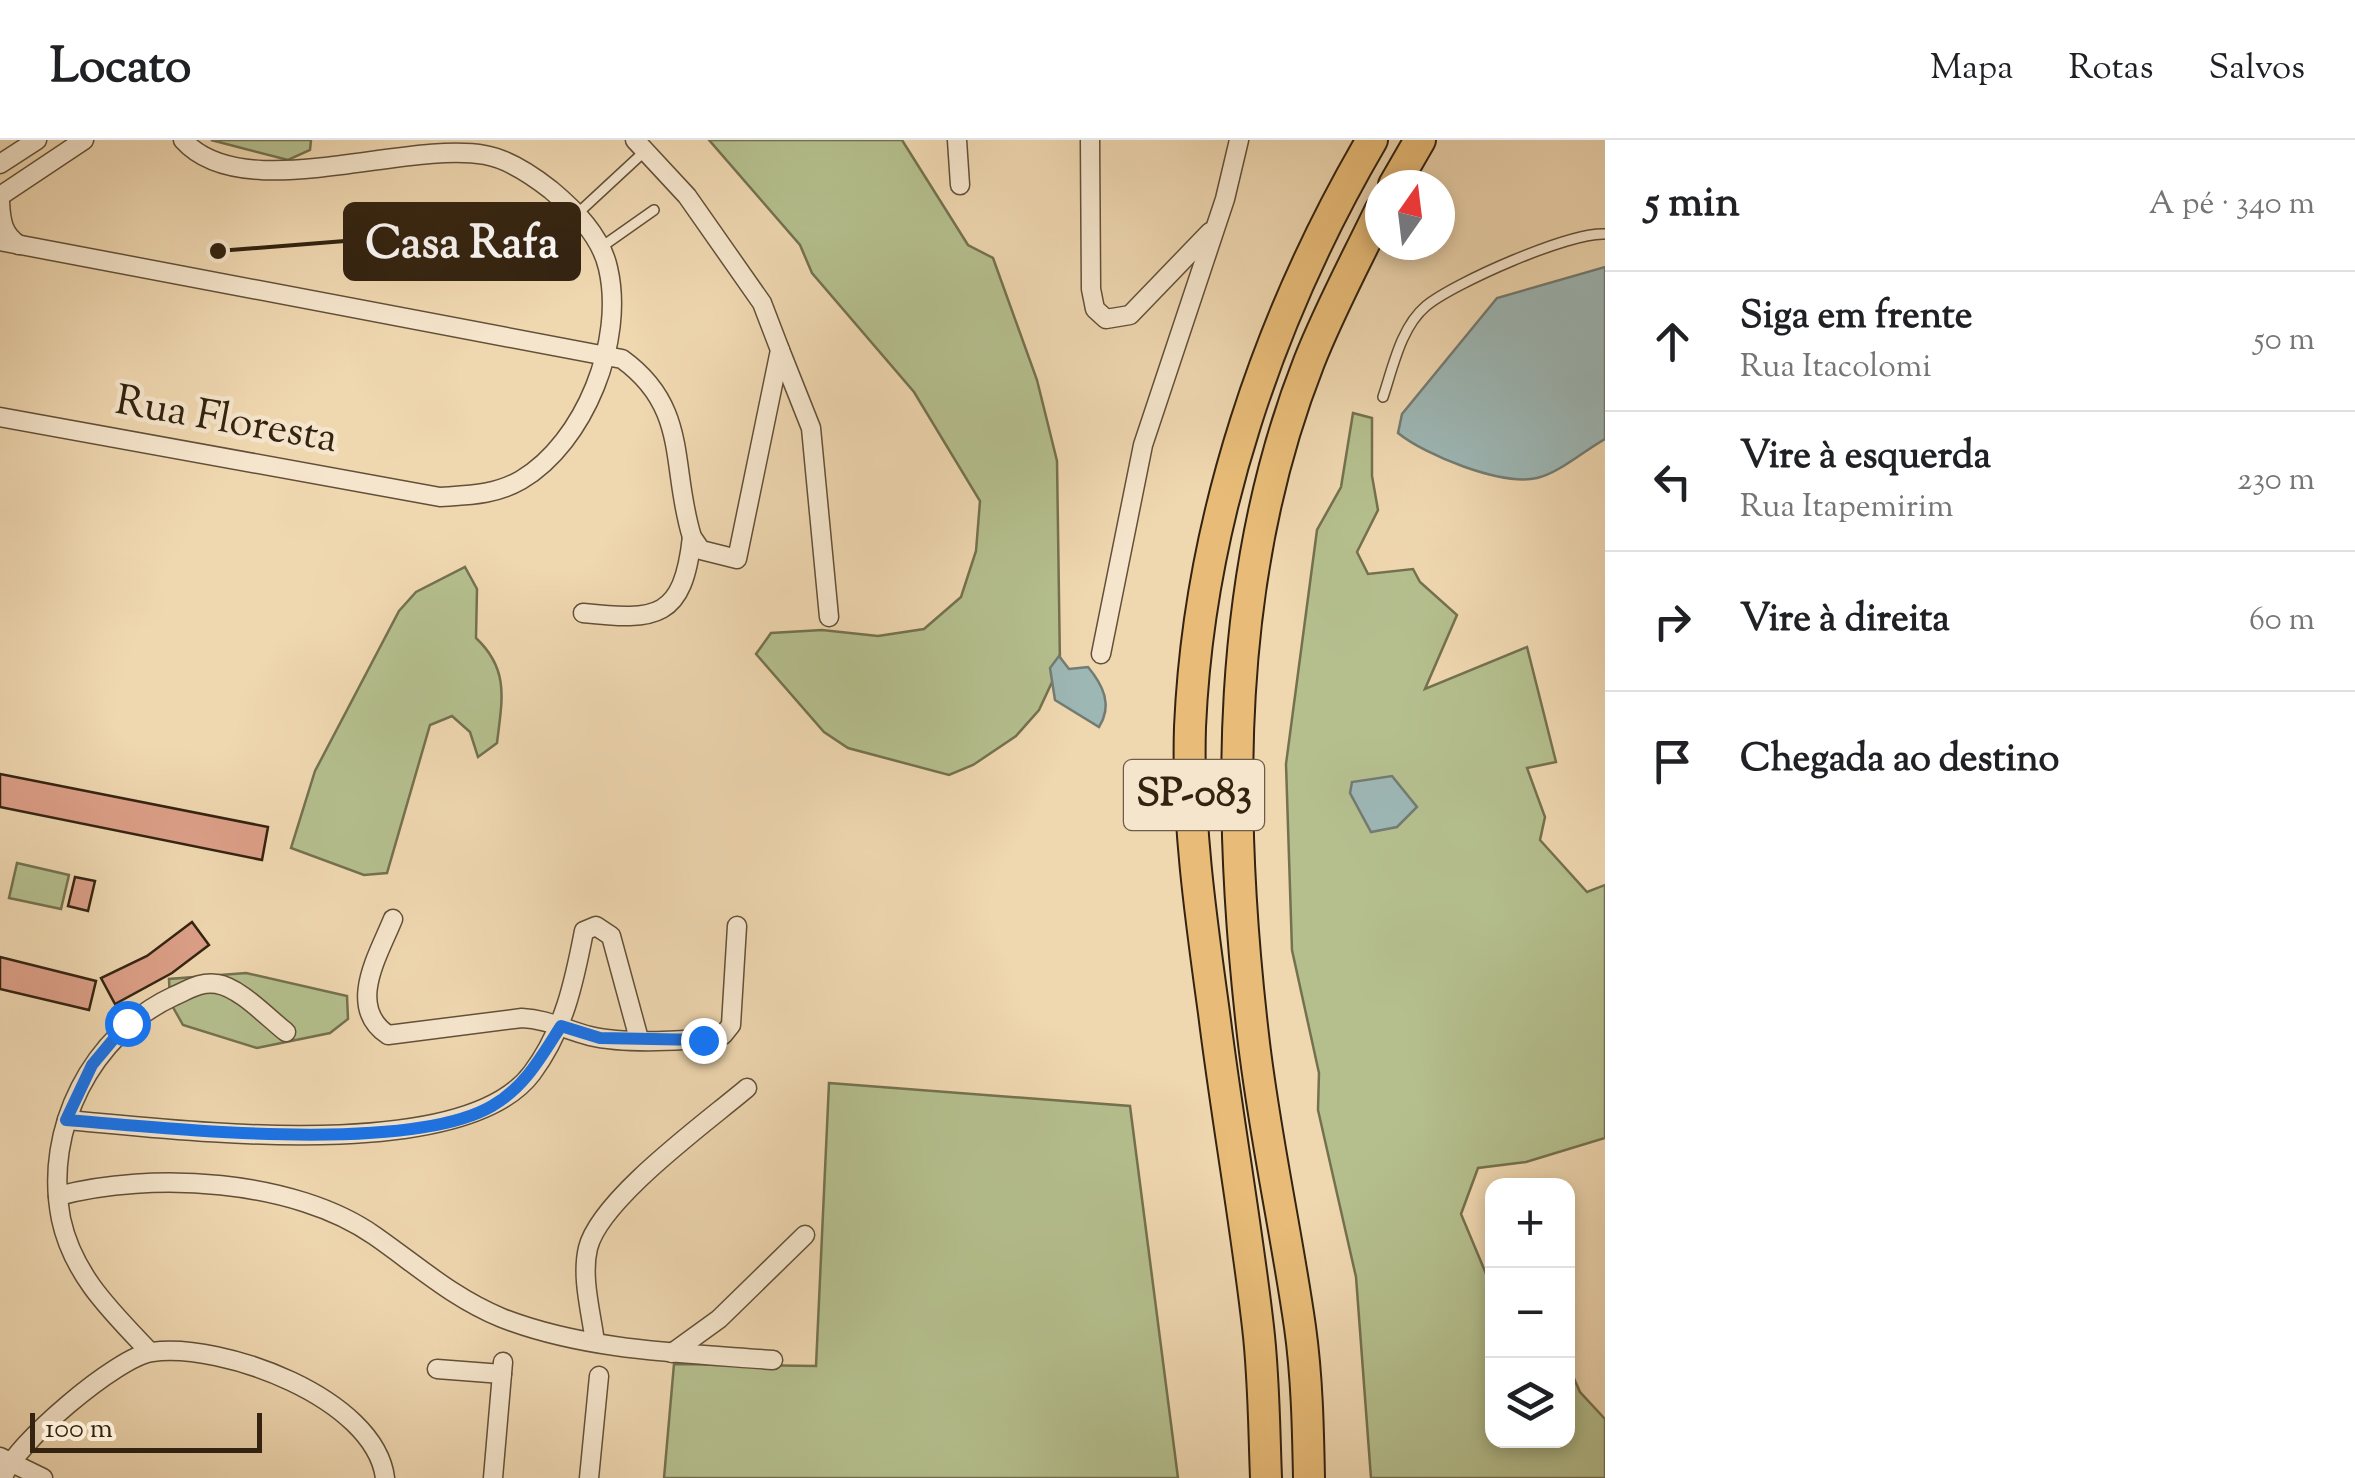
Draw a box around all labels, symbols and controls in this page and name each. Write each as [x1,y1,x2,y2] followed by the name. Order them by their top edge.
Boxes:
[50,35,191,104] text: Locato
[1930,44,2013,95] text: Mapa
[2068,44,2153,95] text: Rotas
[2208,44,2305,95] text: Salvos
[1365,170,1455,260] north arrow
[1645,175,1740,235] text: 5 min
[2149,182,2315,228] text: A pé · 340 m
[345,204,579,279] callout: Casa Rafa
[365,214,559,279] text: Casa Rafa
[1740,291,1973,345] text: Siga em frente
[1645,314,1700,369] icon: ahead
[2254,318,2315,364] text: 50 m
[1740,345,1931,391] text: Rua Itacolomi
[110,373,342,471] street label: Rua Floresta
[1740,431,1991,485] text: Vire à esquerda
[1645,454,1700,509] icon: left
[2237,458,2315,504] text: 230 m
[1740,485,1954,531] text: Rua Itapemirim
[1645,594,1700,649] icon: right
[1740,594,1950,648] text: Vire à direita
[2249,598,2315,644] text: 60 m
[1645,734,1700,789] icon: arrive
[1740,734,2059,788] text: Chegada ao destino
[1124,760,1264,830] road number: SP-083
[105,1001,151,1047] route start
[681,1018,727,1064] route end
[1485,1178,1575,1448] map controls
[1485,1178,1575,1268] button: +
[1485,1268,1575,1358] button: −
[1485,1358,1575,1448] button: layers
[30,1408,262,1452] scale bar
[45,1410,113,1450] text: 100 m

